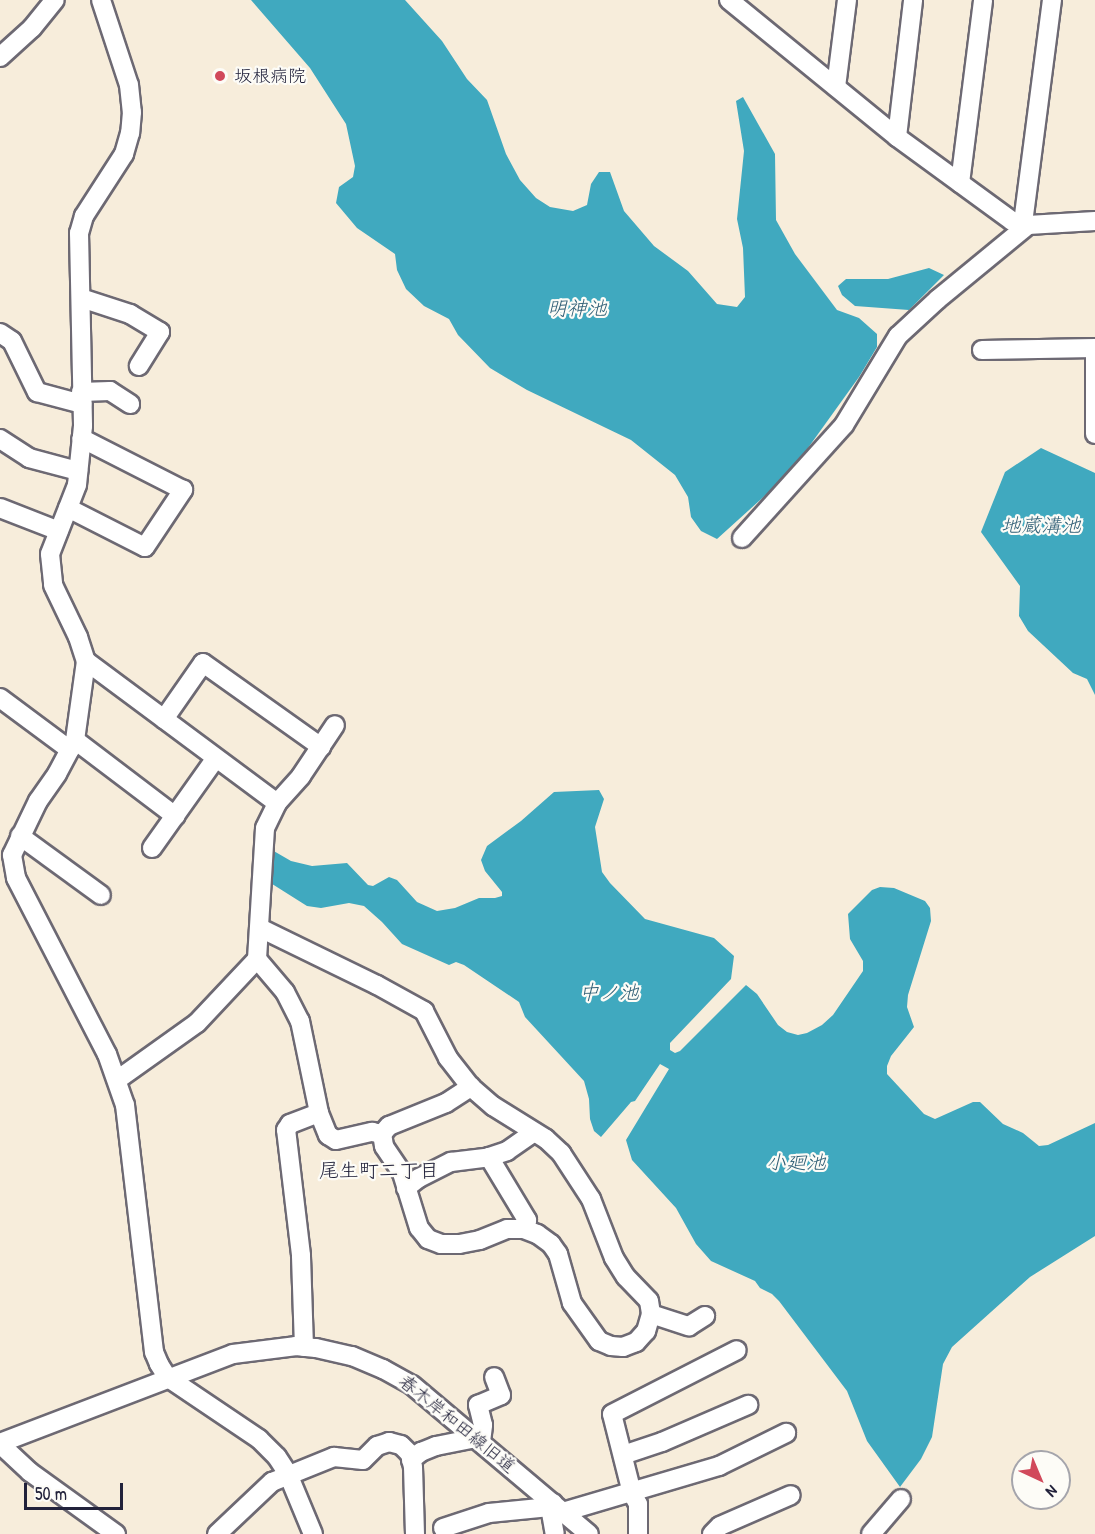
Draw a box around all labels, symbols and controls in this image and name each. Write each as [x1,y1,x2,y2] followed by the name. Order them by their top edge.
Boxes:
[234,65,306,87] place label: 坂根病院
[211,67,229,85] marker: 坂根病院
[547,295,607,319] water label: 明神池
[1001,512,1081,536] water label: 地蔵溝池
[579,979,639,1003] water label: 中ノ池
[766,1149,826,1173] water label: 小廻池
[319,1157,439,1181] district label: 尾生町二丁目
[394,1370,520,1478] street label: 春木岸和田線旧道
[1011,1450,1071,1510] north arrow
[27,1471,126,1509] scale bar
[35,1481,67,1506] text: 50 m
[1041,1481,1063,1502] text: N

